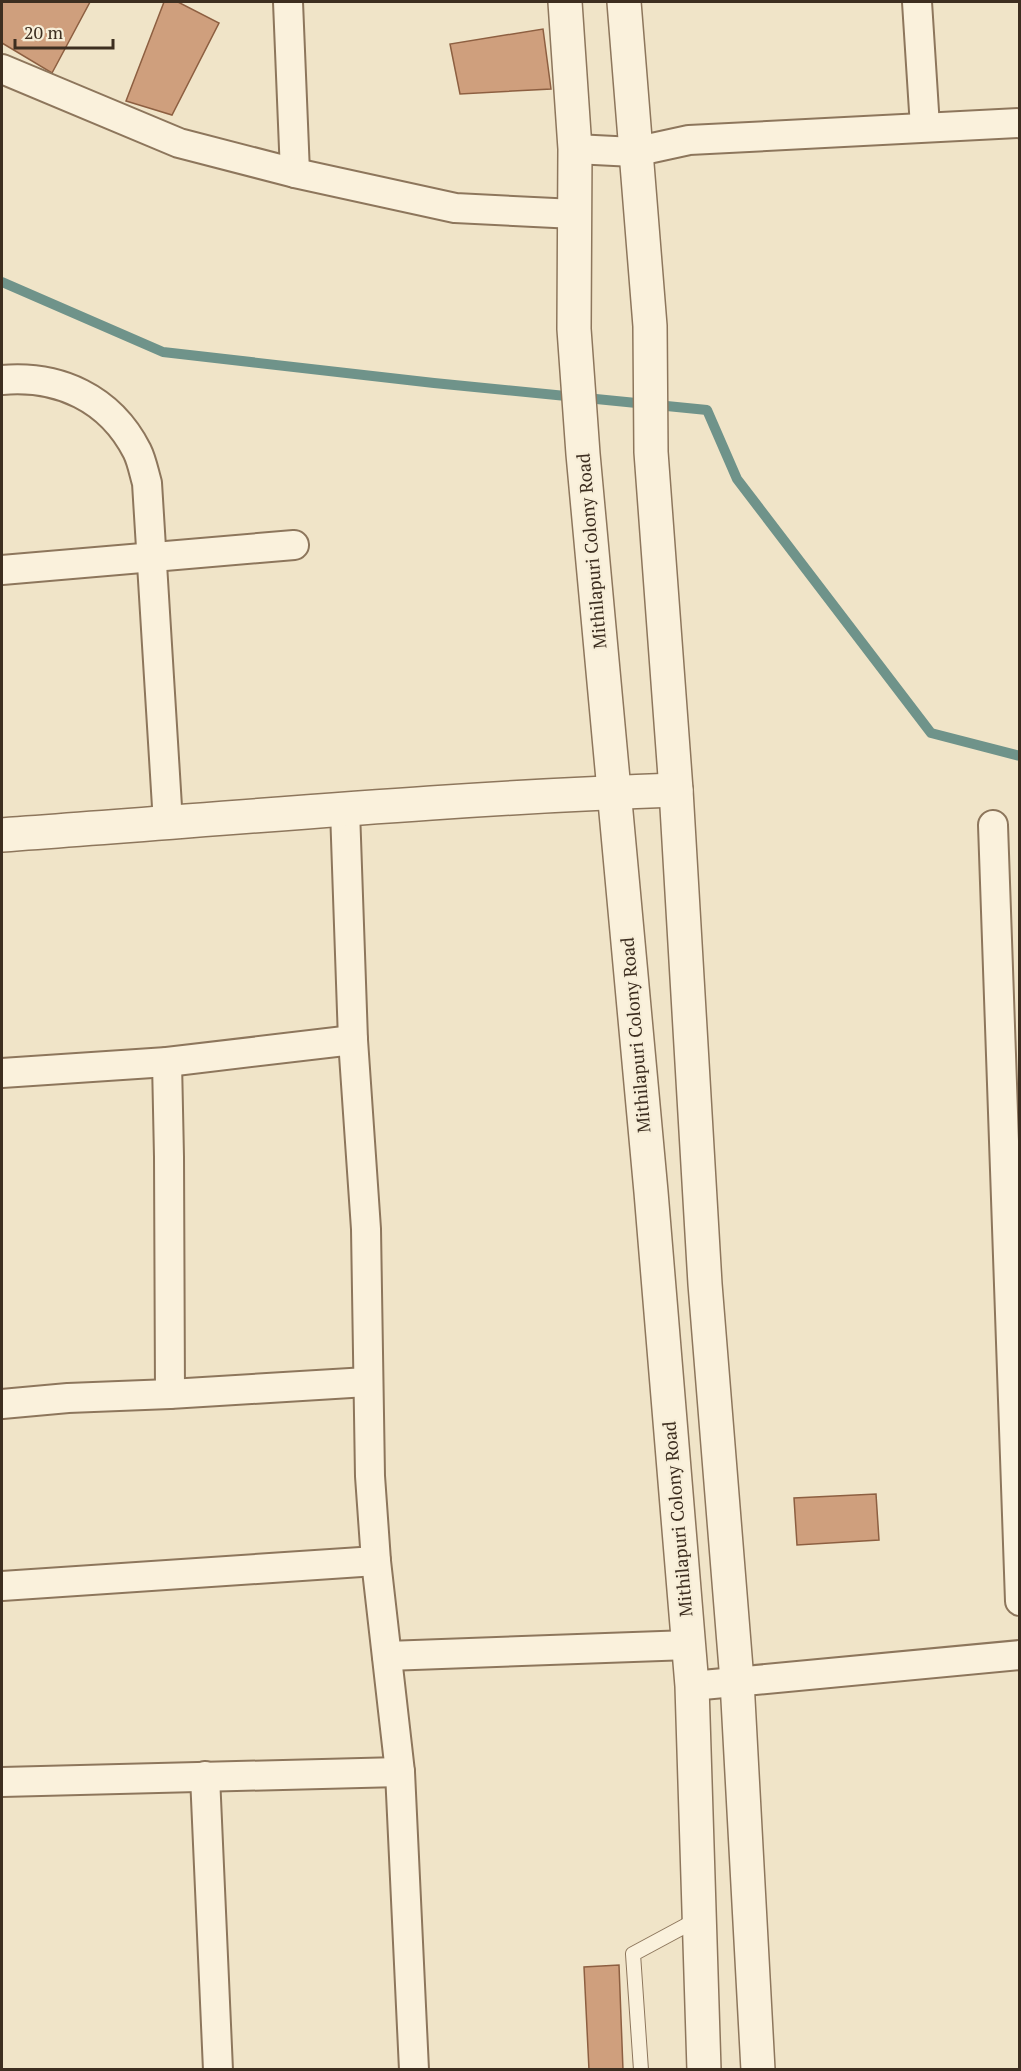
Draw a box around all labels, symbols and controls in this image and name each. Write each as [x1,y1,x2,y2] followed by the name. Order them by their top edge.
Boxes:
[15,12,112,50] scale bar
[24,20,64,44] text: 20 m
[570,452,612,650] street label: Mithilapuri Colony Road
[614,936,656,1134] street label: Mithilapuri Colony Road
[656,1420,698,1618] street label: Mithilapuri Colony Road

